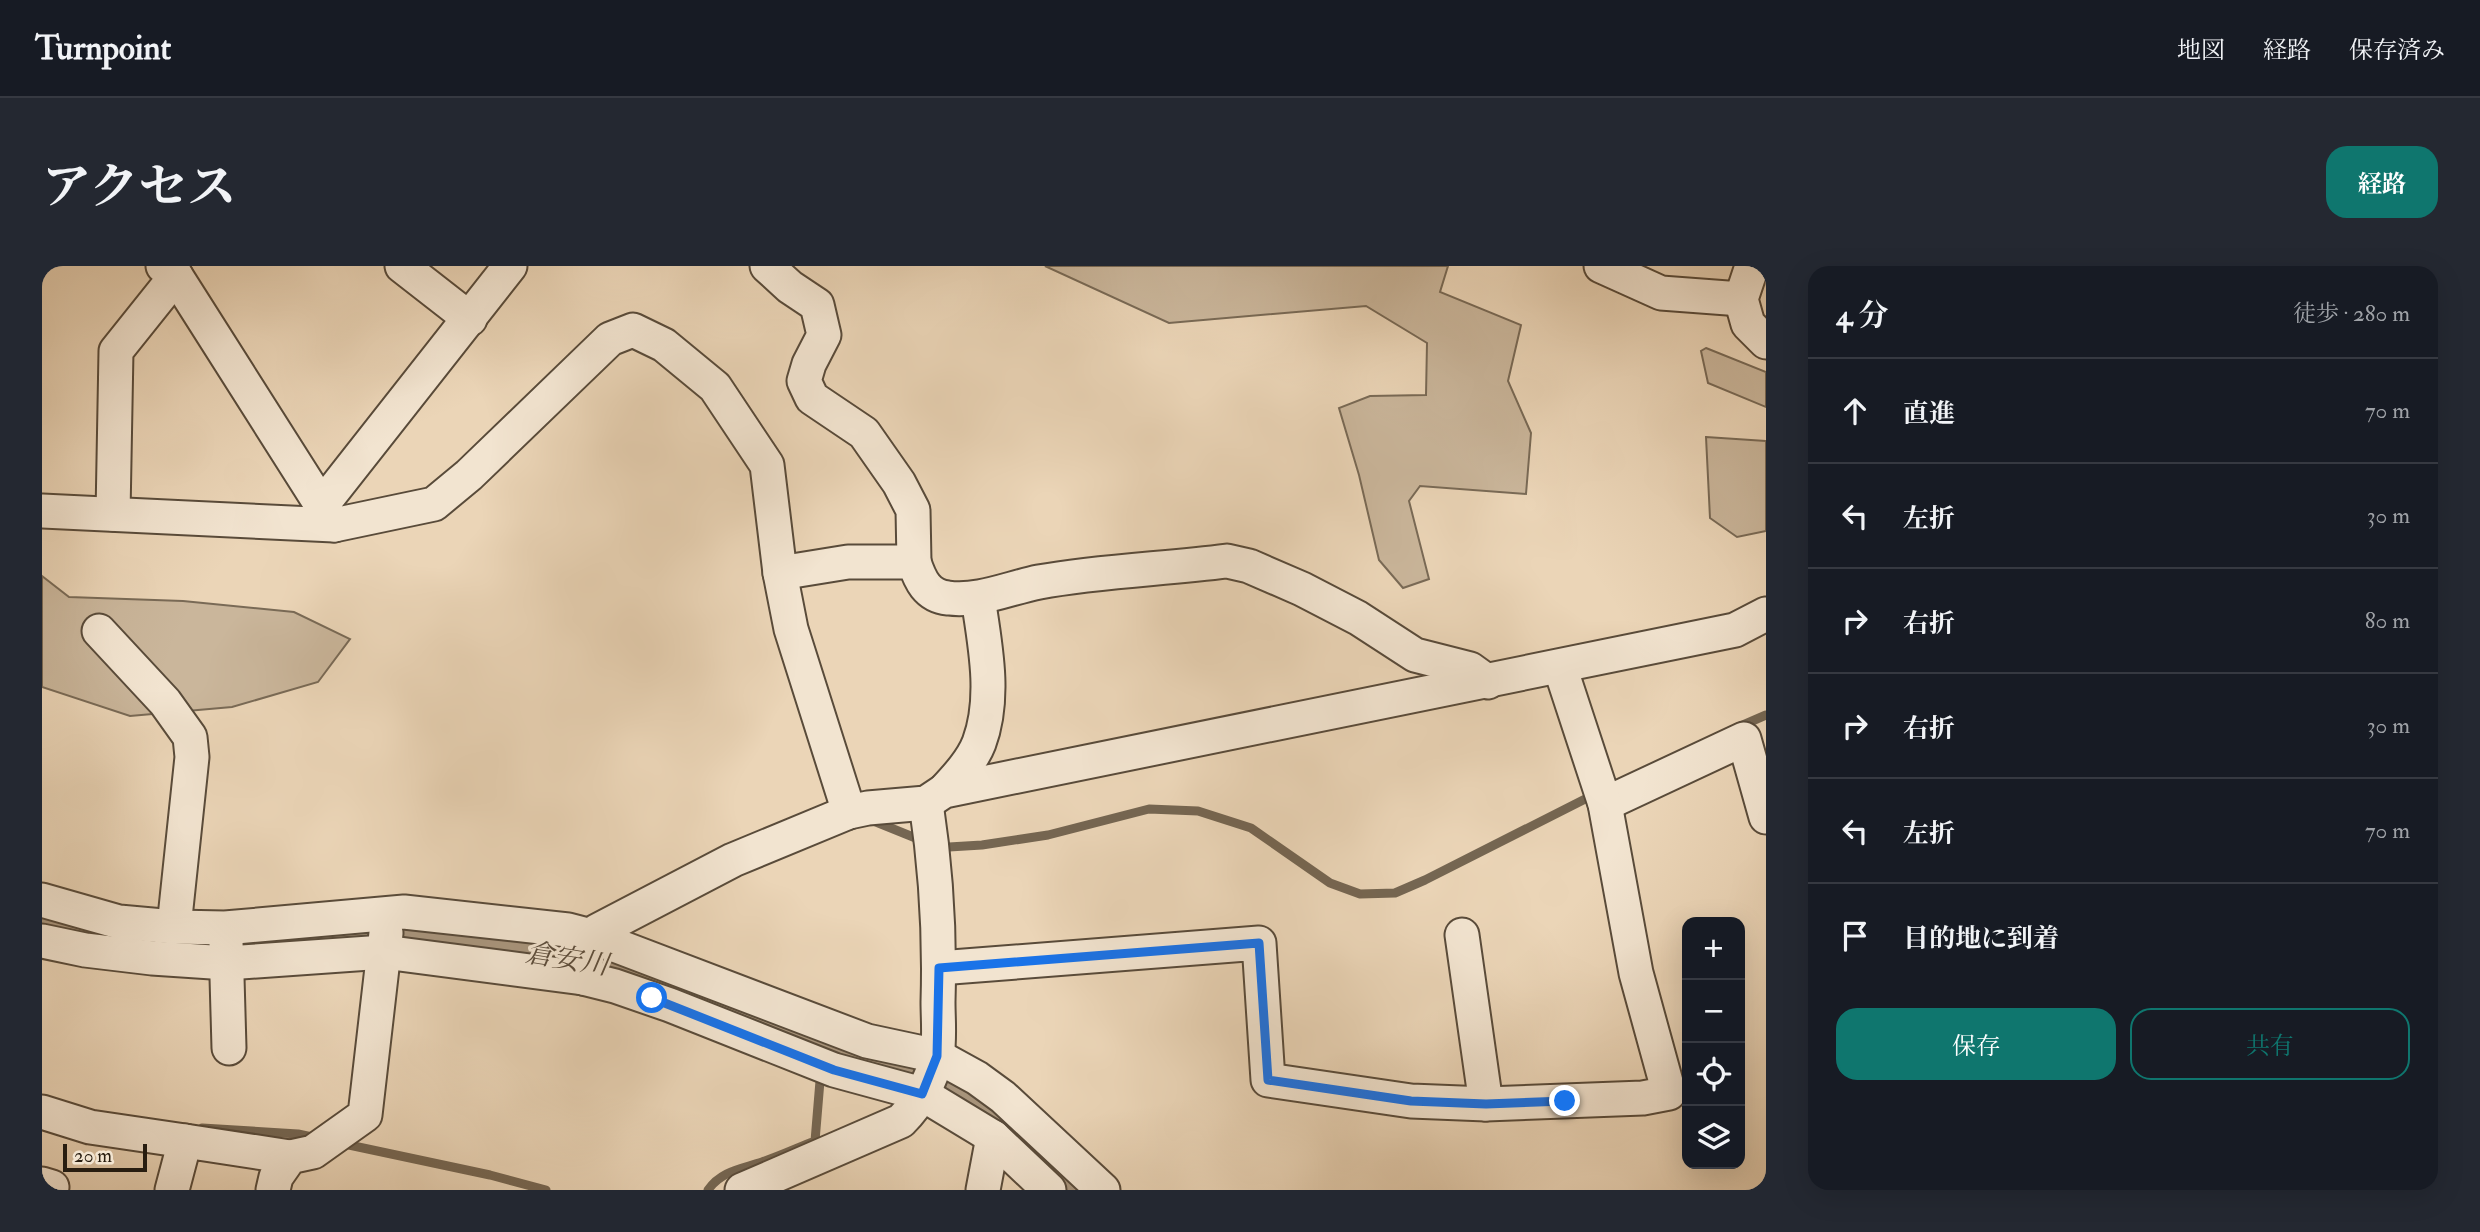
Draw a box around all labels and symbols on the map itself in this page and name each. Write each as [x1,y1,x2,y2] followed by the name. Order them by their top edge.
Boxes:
[523,936,614,984] water label: 倉安川
[636,982,667,1013] route start
[1549,1085,1580,1116] route end
[63,1141,147,1173] scale bar

